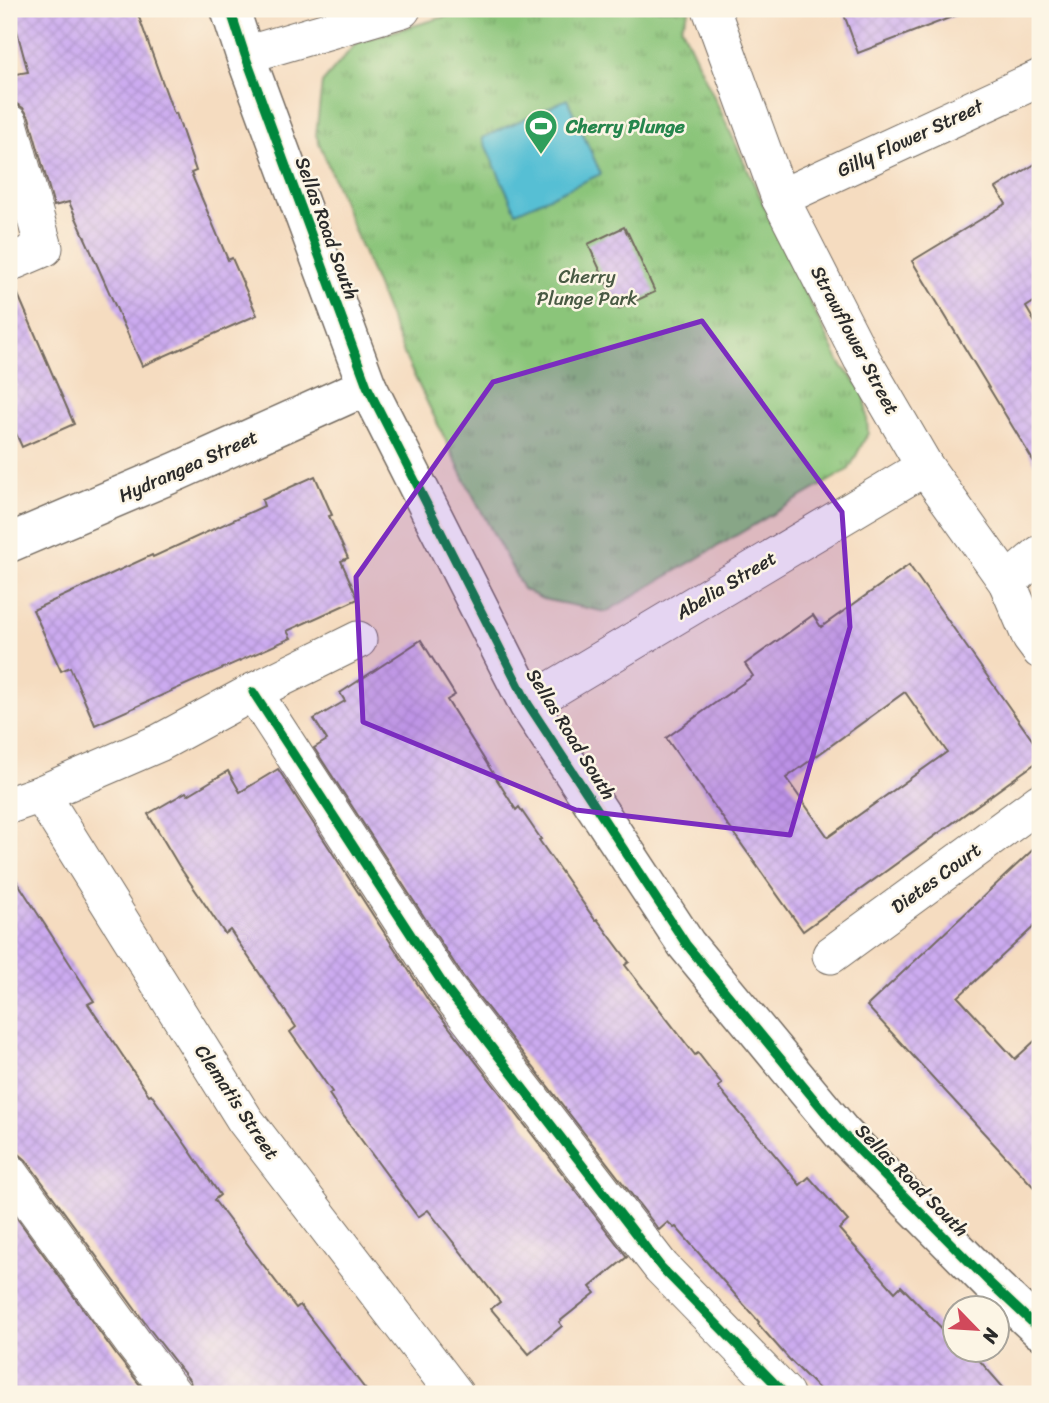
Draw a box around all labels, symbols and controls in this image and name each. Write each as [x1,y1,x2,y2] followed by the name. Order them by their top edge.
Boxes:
[831,89,990,186] street label: Gilly Flower Street
[522,107,560,156] sports icon: Cherry Plunge
[565,110,685,143] place label: Cherry Plunge
[286,152,368,304] street label: Sellas Road South
[802,259,908,421] street label: Strawflower Street
[537,260,637,315] park label: Cherry Plunge Park
[113,420,263,512] street label: Hydrangea Street
[668,542,783,629] street label: Abelia Street
[517,662,625,806] street label: Sellas Road South
[884,834,988,922] street label: Dietes Court
[186,1037,288,1167] street label: Clematis Street
[847,1115,977,1245] street label: Sellas Road South
[940,1294,1010,1364] north arrow
[973,1322,1009,1350] text: N

